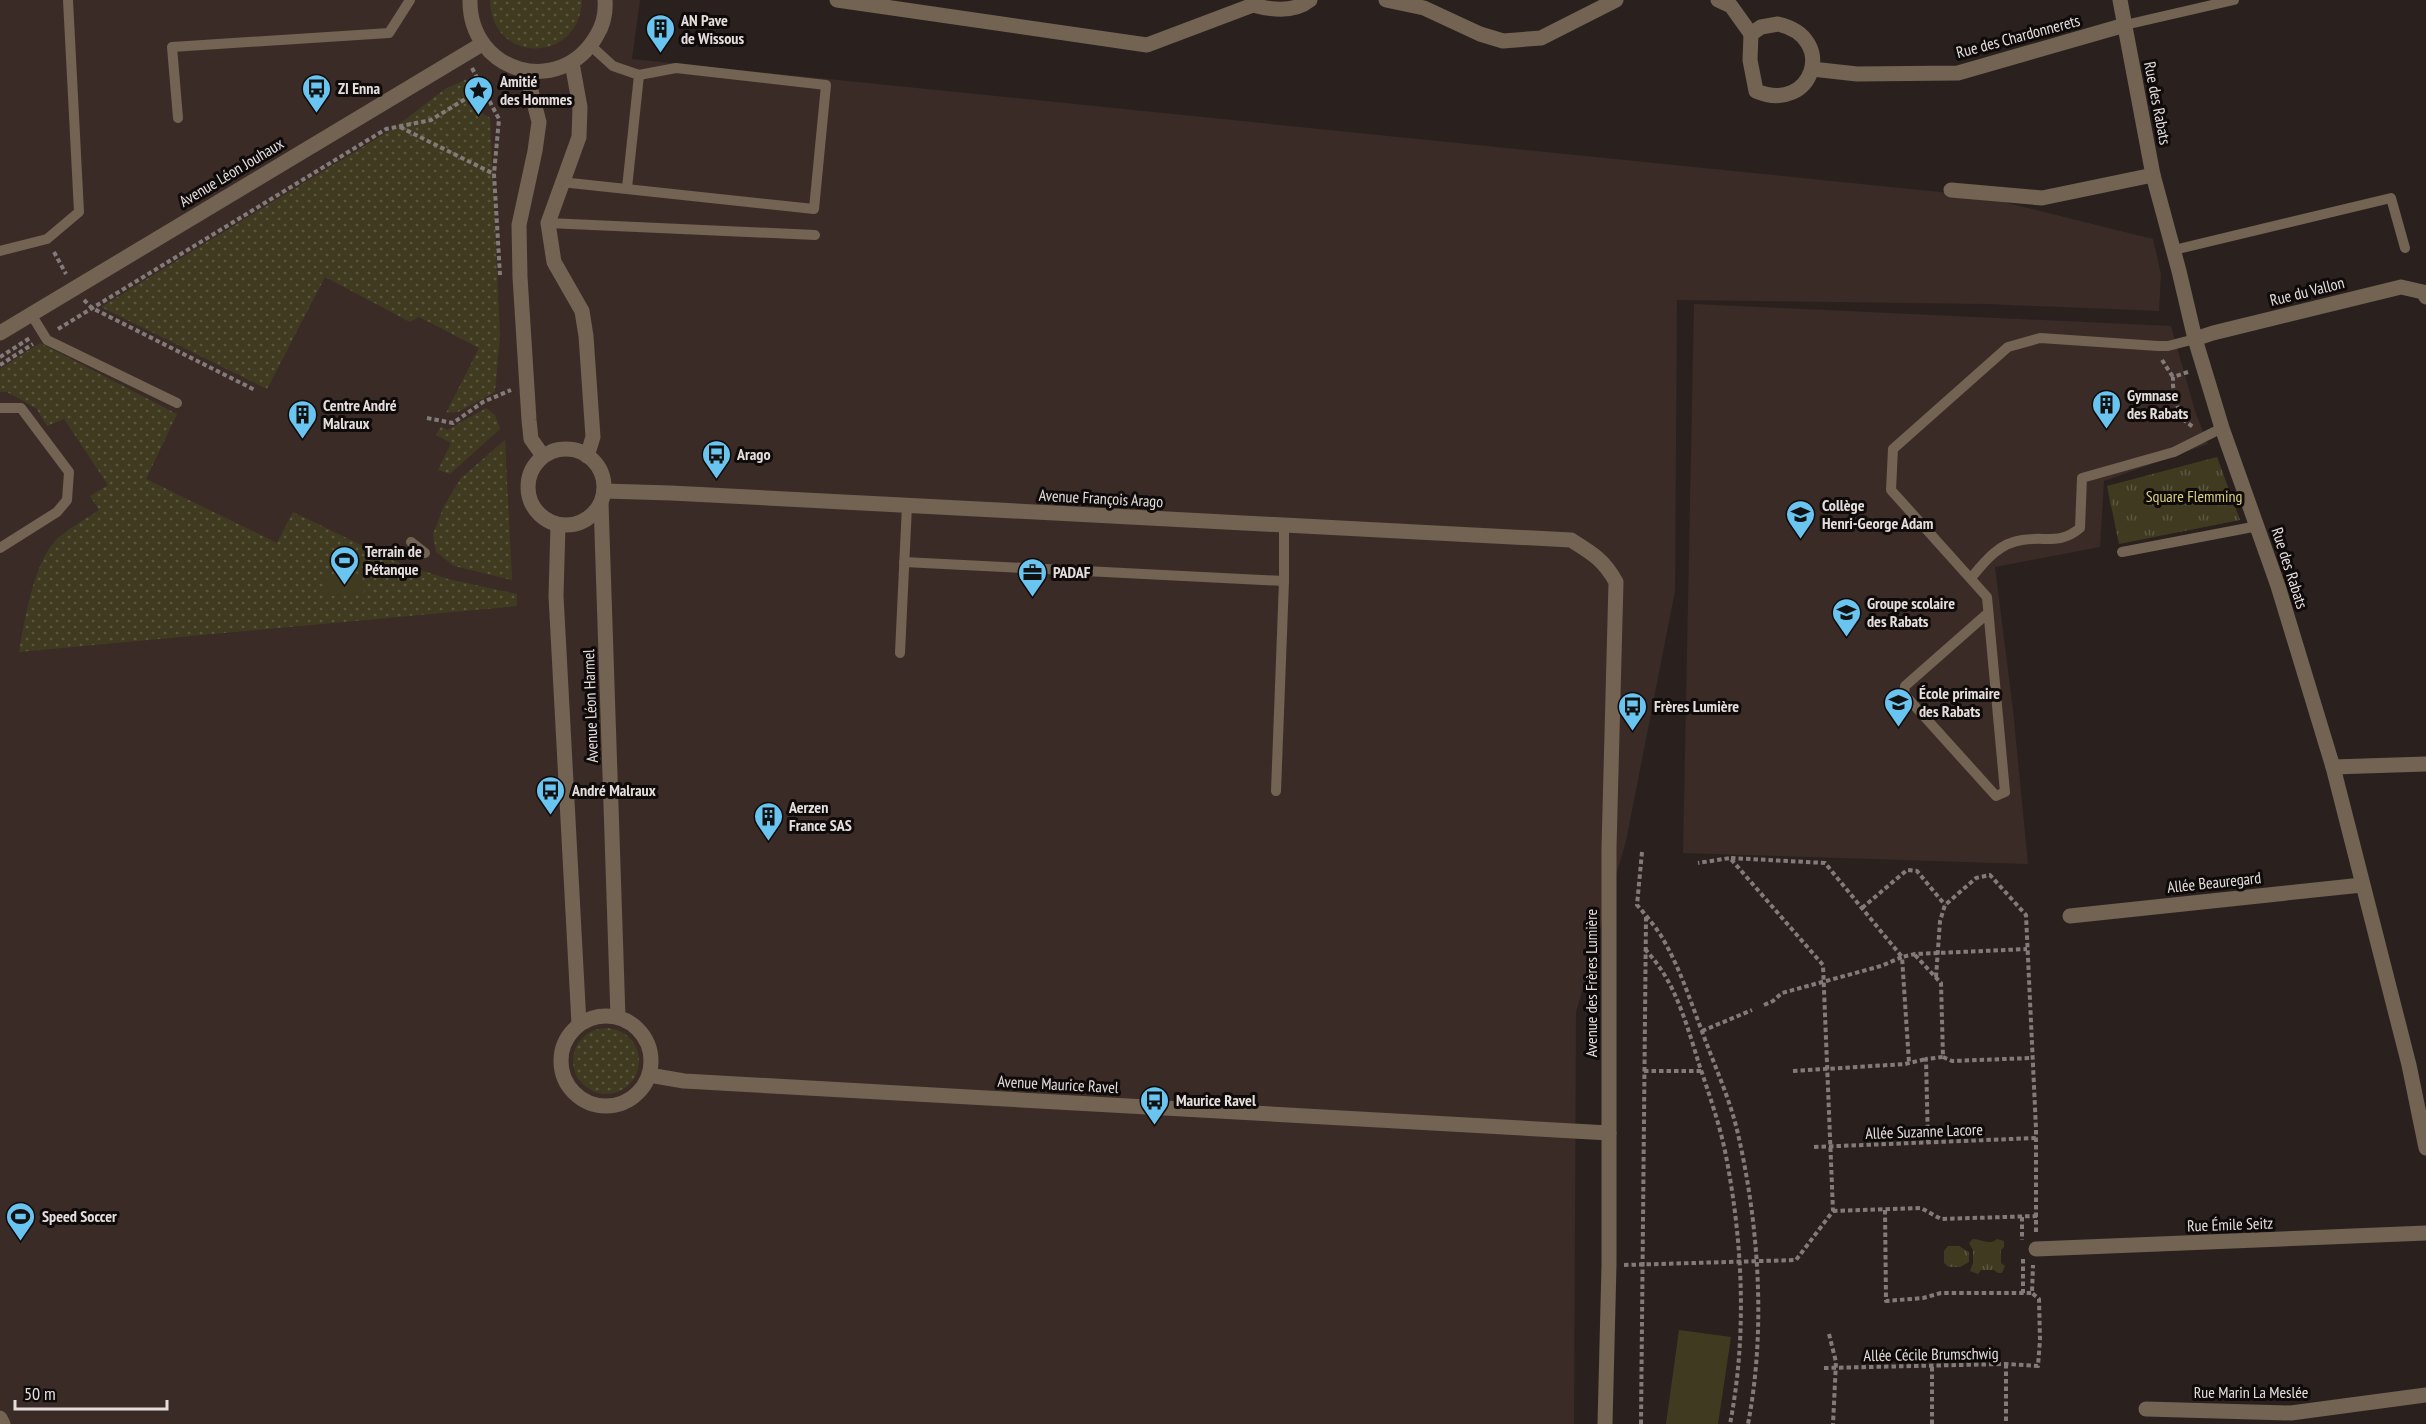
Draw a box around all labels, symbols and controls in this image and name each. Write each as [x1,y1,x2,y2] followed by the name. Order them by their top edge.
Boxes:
[680,10,744,48] place label: AN Pave de Wissous
[1954,10,2082,62] street label: Rue des Chardonnerets
[644,13,676,55] building icon: AN Pave de Wissous
[2140,60,2176,146] street label: Rue des Rabats
[499,71,573,109] place label: Amitié des Hommes
[301,72,333,114] bus stop icon: ZI Enna
[463,74,495,116] place icon: Amitié des Hommes
[338,78,380,98] place label: ZI Enna
[175,133,287,211] street label: Avenue Léon Jouhaux
[2268,272,2346,310] street label: Rue du Vallon
[2127,385,2189,423] place label: Gymnase des Rabats
[2090,388,2122,430] building icon: Gymnase des Rabats
[323,395,397,433] place label: Centre André Malraux
[286,398,318,440] building icon: Centre André Malraux
[700,438,732,480] bus stop icon: Arago
[736,444,771,464] place label: Arago
[1038,485,1164,511] street label: Avenue François Arago
[2146,486,2242,506] park label: Square Flemming
[1822,495,1933,533] place label: Collège Henri-George Adam
[1785,498,1817,540] school or university icon: Collège Henri-George Adam
[2267,525,2313,611] street label: Rue des Rabats
[365,541,422,579] place label: Terrain de Pétanque
[328,544,360,586] sports icon: Terrain de Pétanque
[1016,556,1048,598] office icon: PADAF
[1053,562,1091,582] place label: PADAF
[1867,593,1955,631] place label: Groupe scolaire des Rabats
[1830,596,1862,638] school or university icon: Groupe scolaire des Rabats
[578,649,602,763] street label: Avenue Léon Harmel
[1919,683,2000,721] place label: École primaire des Rabats
[1882,686,1914,728] school or university icon: École primaire des Rabats
[1617,690,1649,732] bus stop icon: Frères Lumière
[1654,696,1739,716] place label: Frères Lumière
[535,774,567,816] bus stop icon: André Malraux
[571,780,656,800] place label: André Malraux
[788,797,852,835] place label: Aerzen France SAS
[752,800,784,842] building icon: Aerzen France SAS
[2166,867,2262,897] street label: Allée Beauregard
[1581,909,1601,1057] street label: Avenue des Frères Lumière
[997,1071,1119,1097] street label: Avenue Maurice Ravel
[1139,1084,1171,1126] bus stop icon: Maurice Ravel
[1176,1090,1256,1110] place label: Maurice Ravel
[1865,1119,1983,1143] street label: Allée Suzanne Lacore
[5,1200,37,1242] sports icon: Speed Soccer
[42,1206,117,1226] place label: Speed Soccer
[2187,1212,2274,1235] street label: Rue Émile Seitz
[1863,1343,1999,1365] street label: Allée Cécile Brumschwig
[15,1373,166,1411] scale bar
[24,1382,56,1405] text: 50 m
[2194,1382,2308,1402] street label: Rue Marin La Meslée

